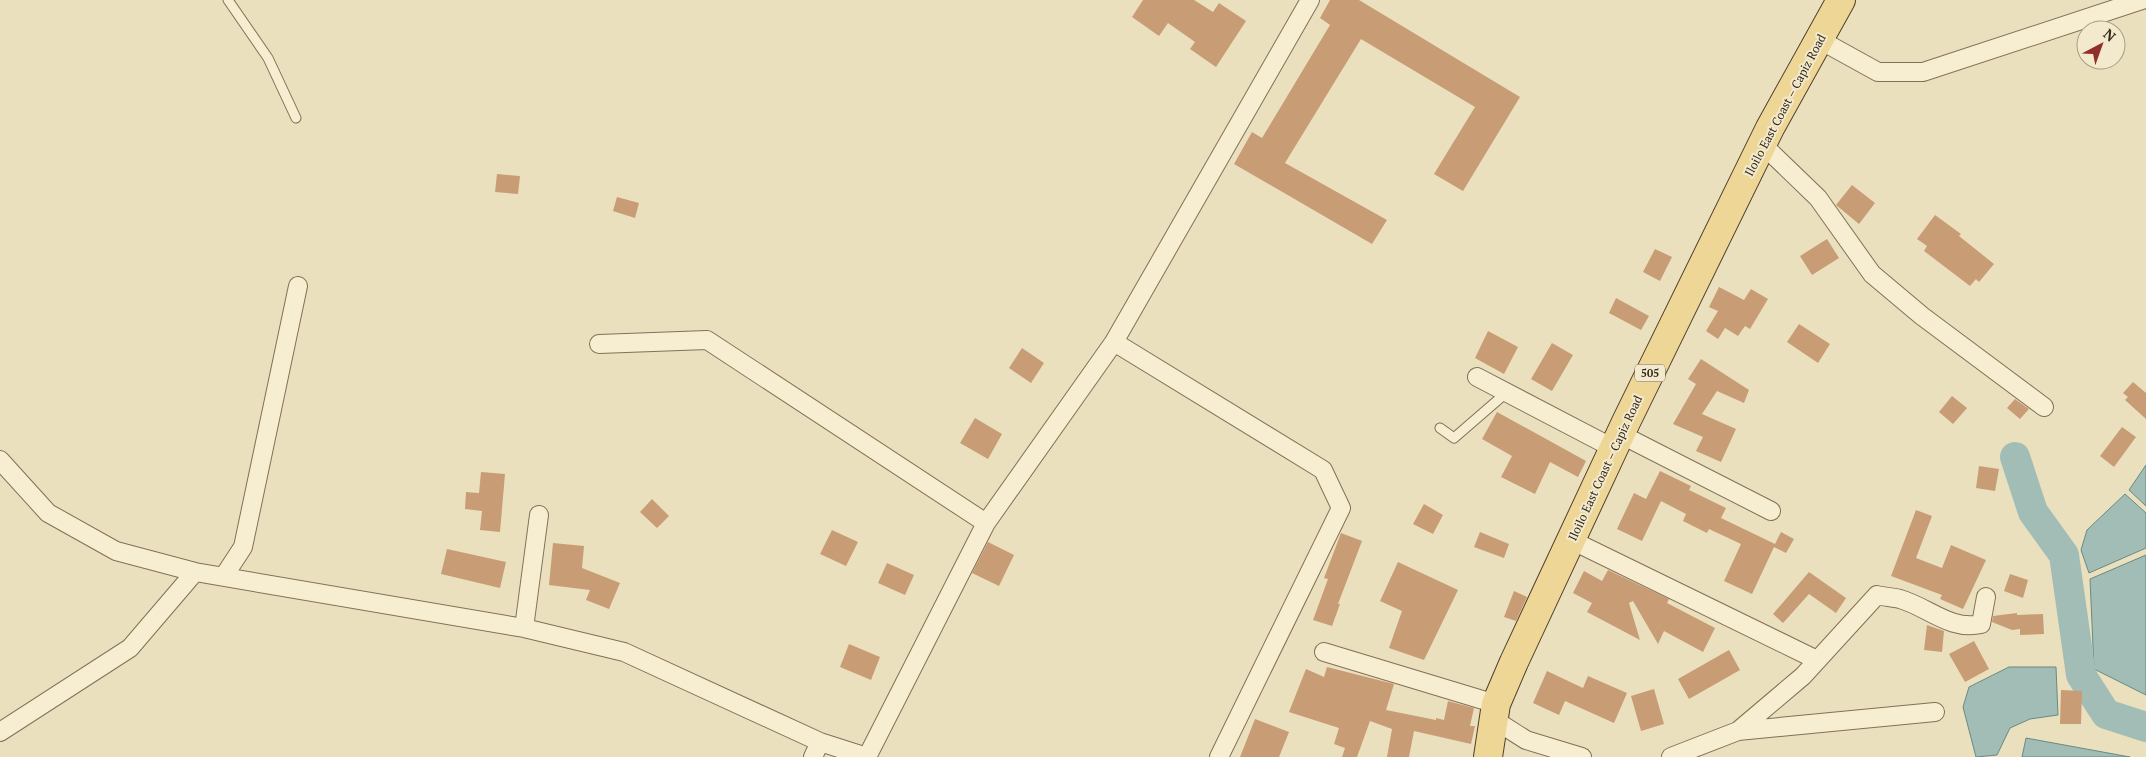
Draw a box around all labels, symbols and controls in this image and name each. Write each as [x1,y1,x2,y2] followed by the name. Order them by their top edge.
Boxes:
[2076,20,2126,70] north arrow
[2100,24,2120,46] text: N
[1741,31,1829,179] street label: Iloilo East Coast – Capiz Road
[1635,364,1665,382] road number: 505
[1565,393,1645,543] street label: Iloilo East Coast – Capiz Road

